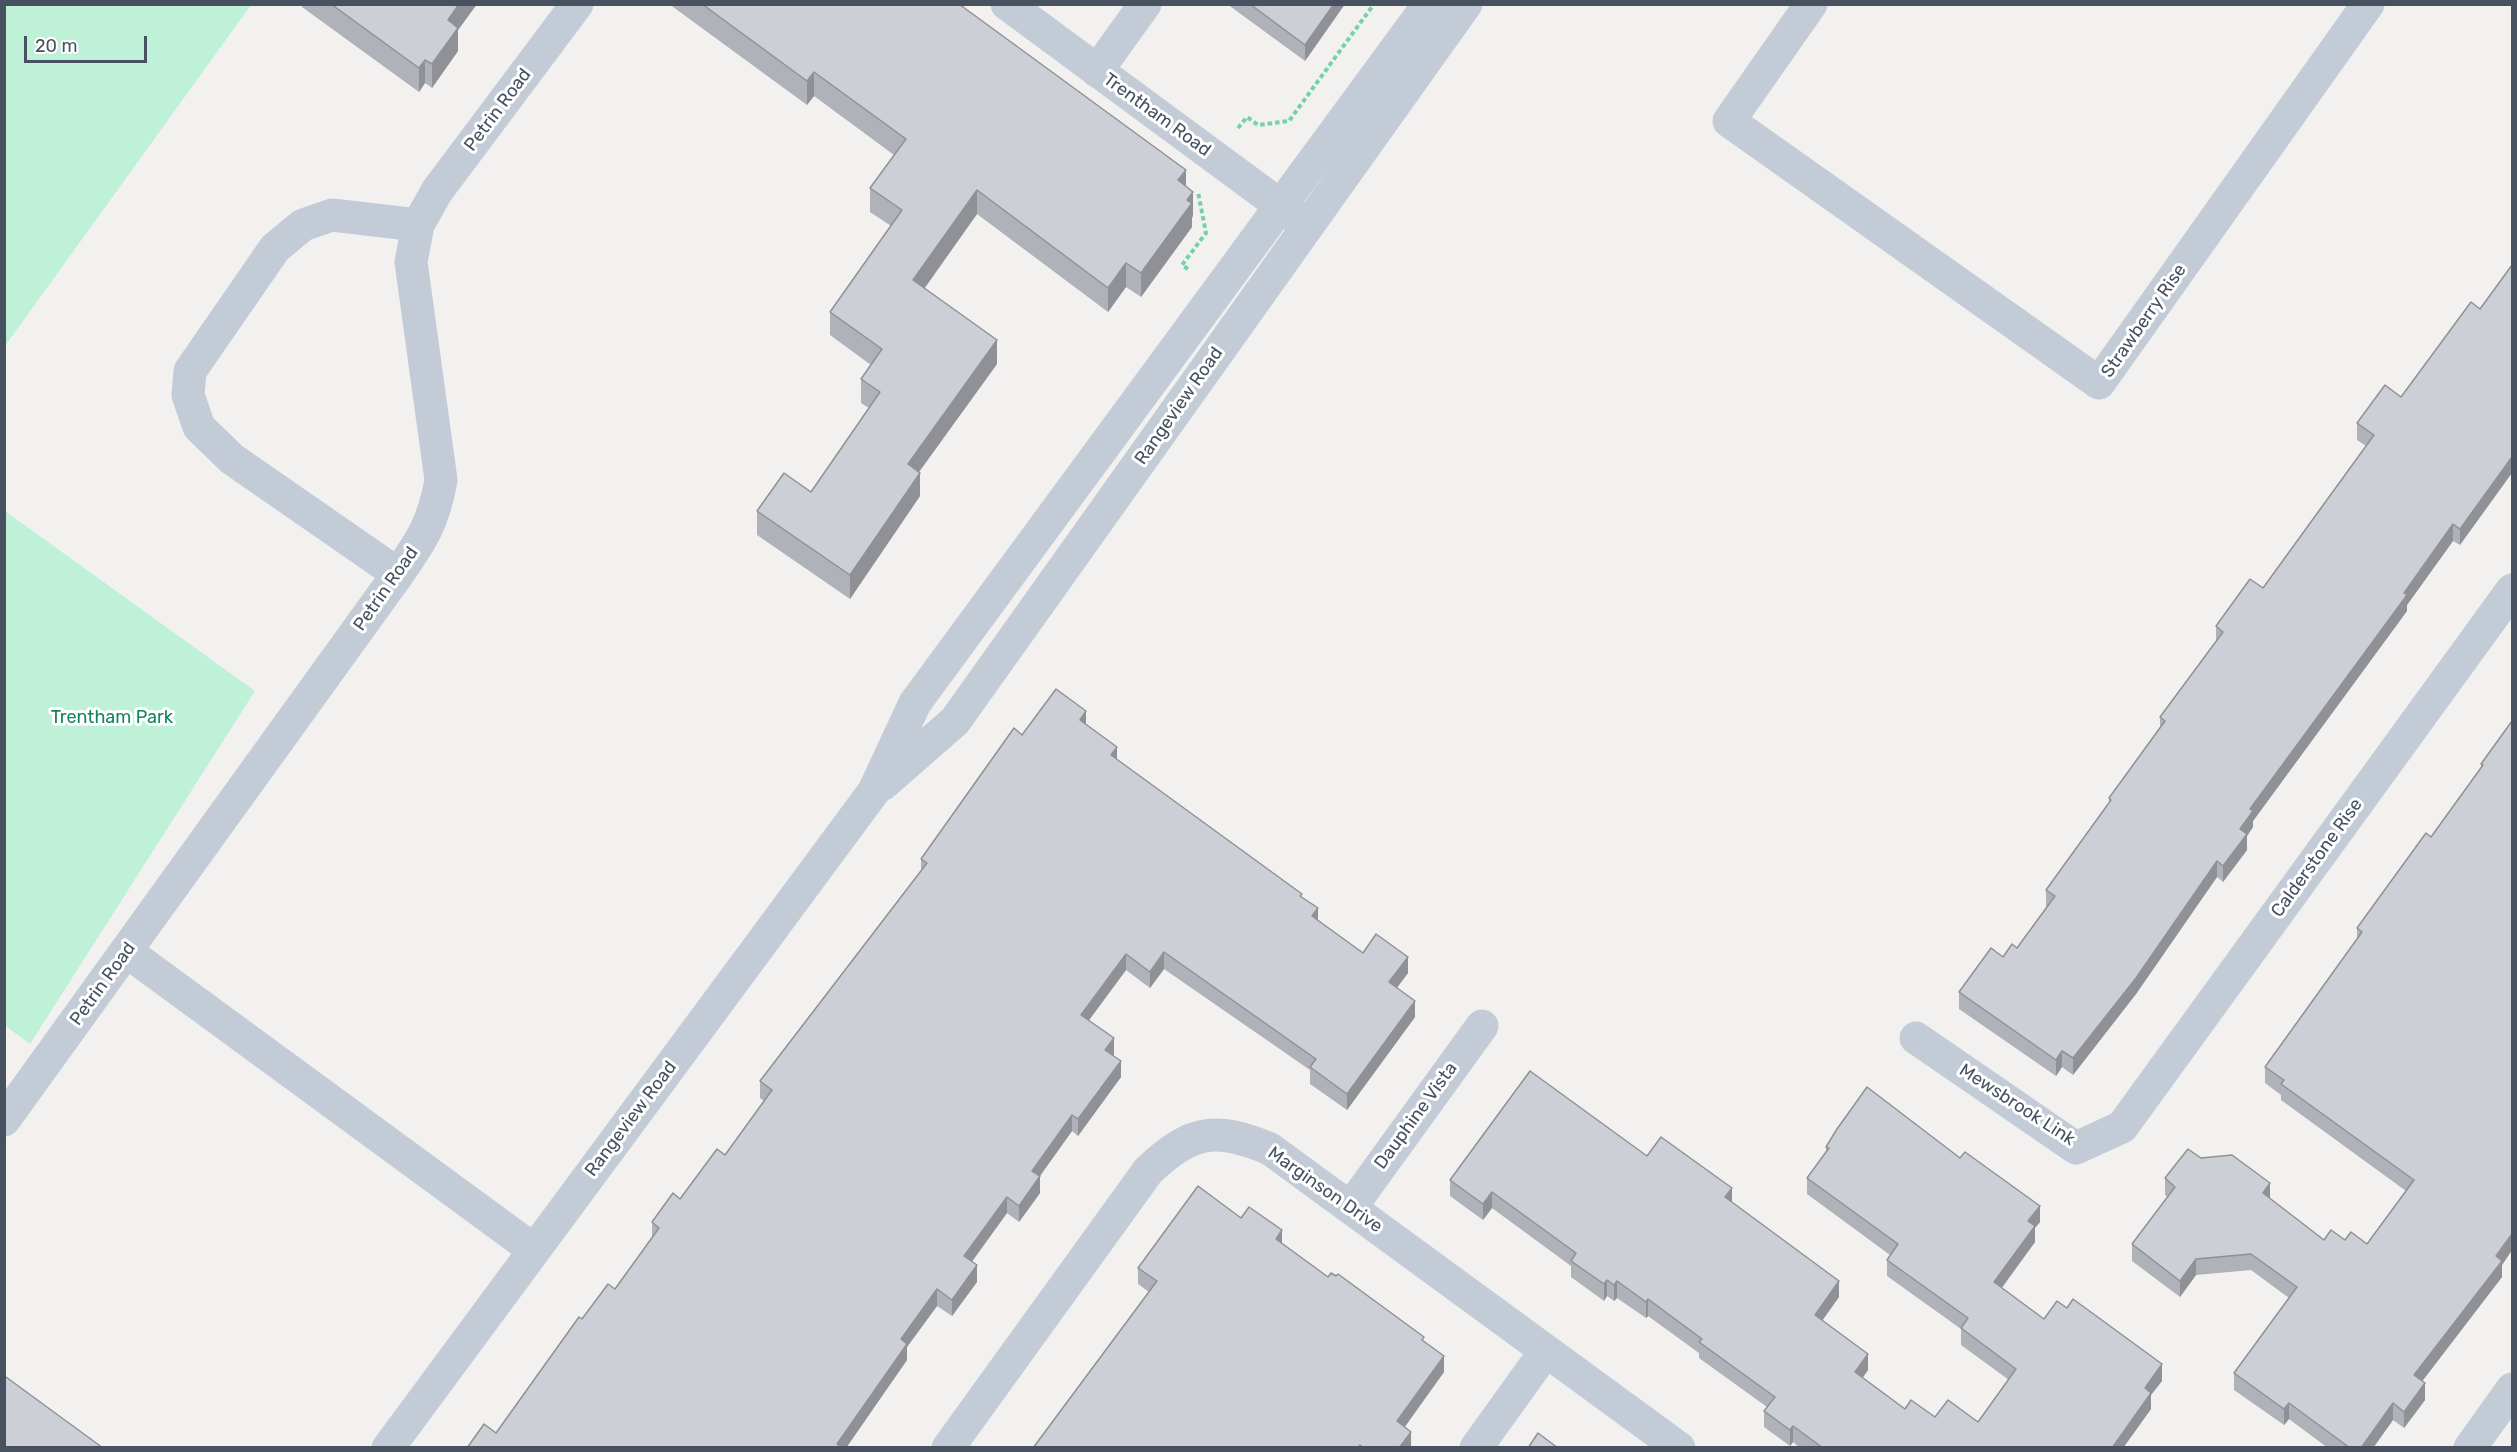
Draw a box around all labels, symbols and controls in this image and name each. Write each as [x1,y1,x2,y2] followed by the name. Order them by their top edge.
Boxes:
[27,24,150,62] scale bar
[35,35,77,57] text: 20 m
[460,65,536,155] street label: Petrin Road
[1099,69,1215,161] street label: Trentham Road
[2097,260,2191,382] street label: Strawberry Rise
[1130,343,1228,469] street label: Rangeview Road
[349,543,423,635] street label: Petrin Road
[51,707,173,729] park label: Trentham Park
[2267,795,2367,921] street label: Calderstone Rise
[66,938,140,1030] street label: Petrin Road
[581,1057,681,1181] street label: Rangeview Road
[1370,1058,1462,1174] street label: Dauphine Vista
[1955,1059,2079,1151] street label: Mewsbrook Link
[1263,1142,1387,1238] street label: Marginson Drive

